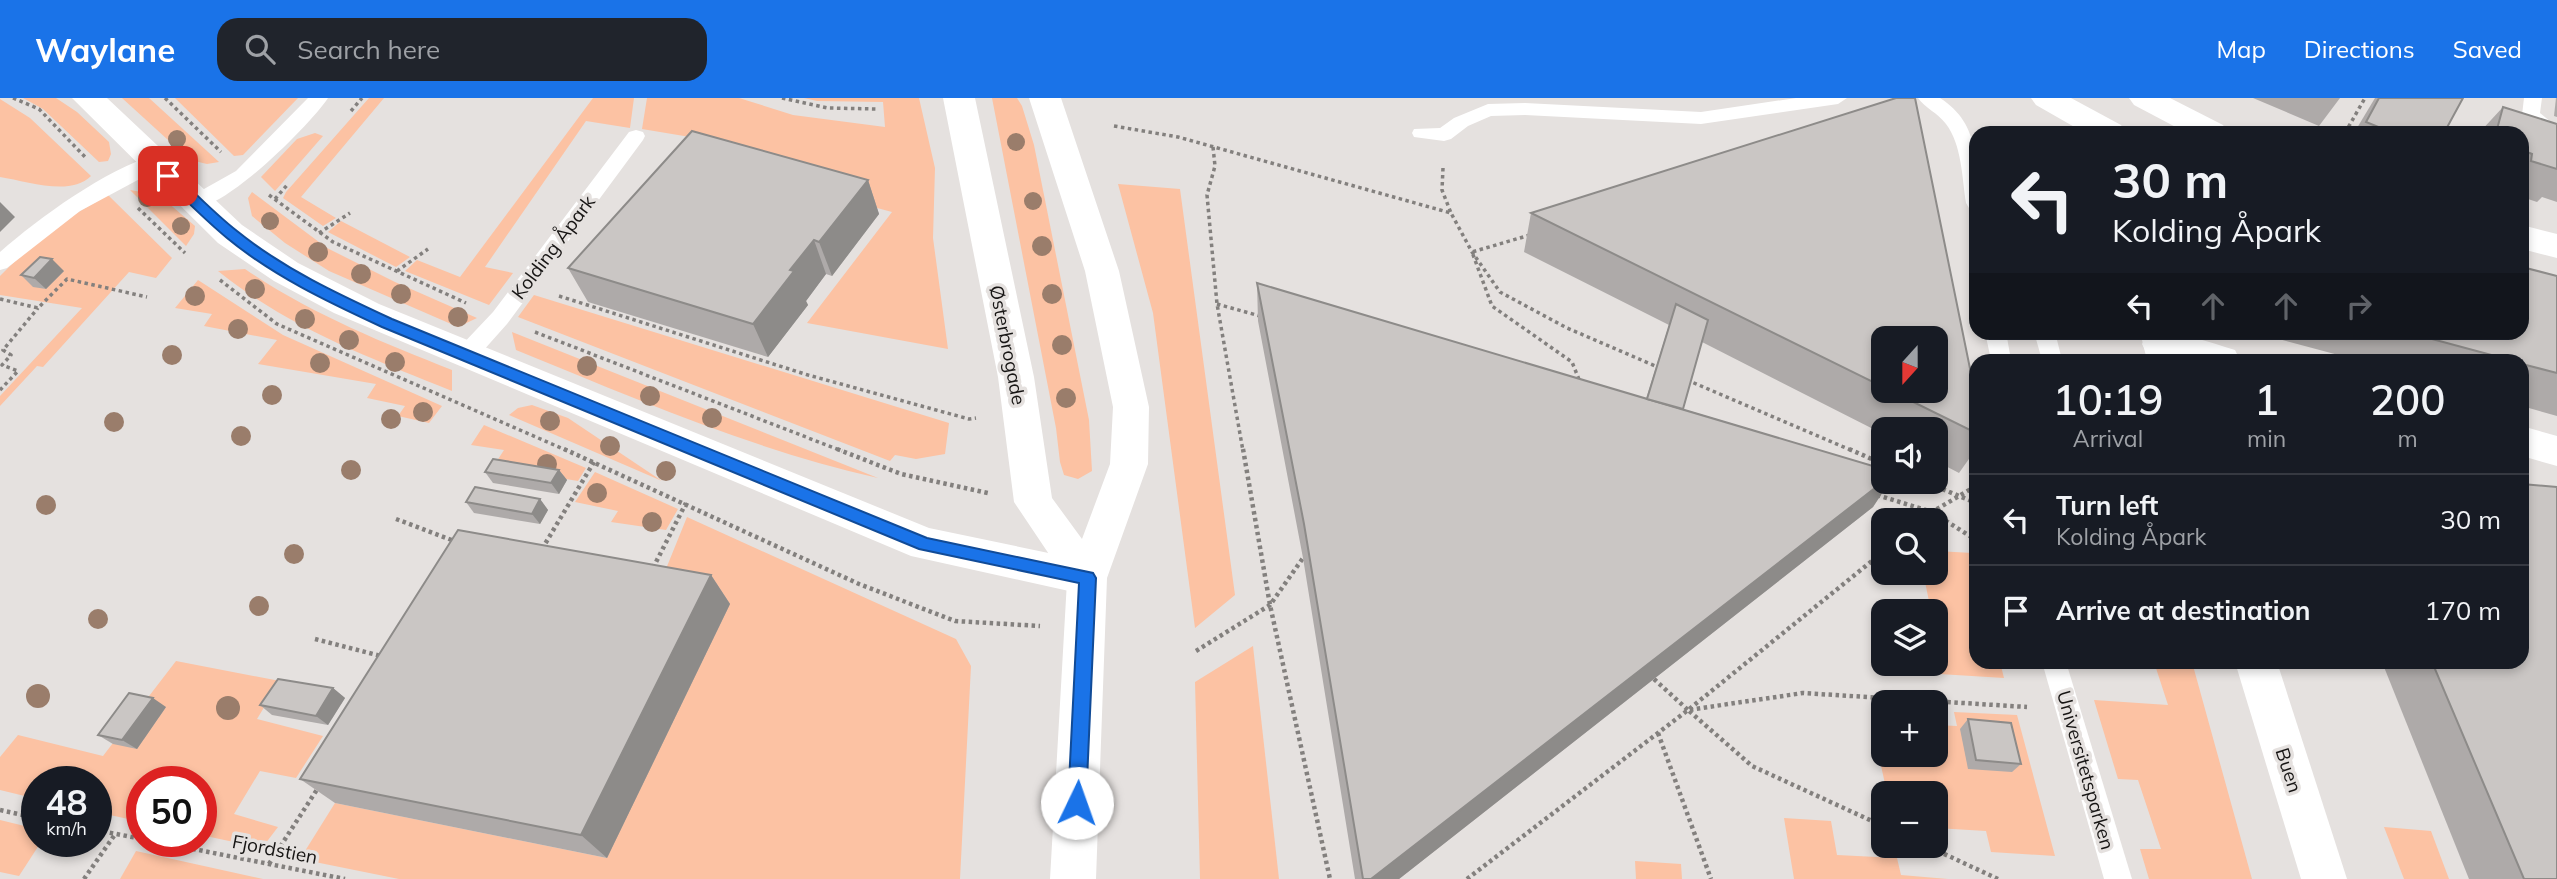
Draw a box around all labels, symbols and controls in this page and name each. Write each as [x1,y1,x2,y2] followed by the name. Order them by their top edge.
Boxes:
[217,18,707,81] search box
[35,29,175,70] text: Waylane
[241,30,279,68] icon: search
[297,33,440,66] text: Search here
[2216,34,2266,64] text: Map
[2304,34,2415,64] text: Directions
[2453,34,2522,64] text: Saved
[138,146,198,206] pin
[2112,149,2228,210] text: 30 m
[1997,154,2088,245] icon: left
[149,157,187,195] icon: arrive
[506,190,600,304] street label: Kolding Åpark
[2112,210,2321,250] text: Kolding Åpark
[985,283,1031,407] street label: Østerbrogade
[2121,287,2159,325] icon: left
[2194,287,2232,325] icon: ahead
[2267,287,2305,325] icon: ahead
[2340,287,2378,325] icon: right
[1871,326,1948,402] north arrow
[1871,326,1948,858] map controls
[2053,373,2163,426] text: 10:19
[2254,373,2279,426] text: 1
[2370,373,2445,426] text: 200
[1871,417,1948,494] button: sound
[2073,424,2143,453] text: Arrival
[2247,424,2286,453] text: min
[2397,424,2418,453] text: m
[2056,489,2158,522] text: Turn left
[1997,501,2035,539] icon: left
[2440,503,2501,536] text: 30 m
[1871,508,1948,585] button: search
[2056,522,2206,551] text: Kolding Åpark
[1997,592,2035,630] icon: arrive
[2056,594,2311,627] text: Arrive at destination
[2425,594,2501,627] text: 170 m
[1871,599,1948,676] button: layers
[2052,688,2120,852] street label: Universitetsparken
[1871,690,1948,767] button: +
[2271,745,2307,795] street label: Buen
[126,766,217,857] speed limit sign: 50
[1040,766,1114,840] position arrow
[45,780,88,824] text: 48
[1871,781,1948,858] button: −
[46,817,87,840] text: km/h
[230,829,320,869] street label: Fjordstien

